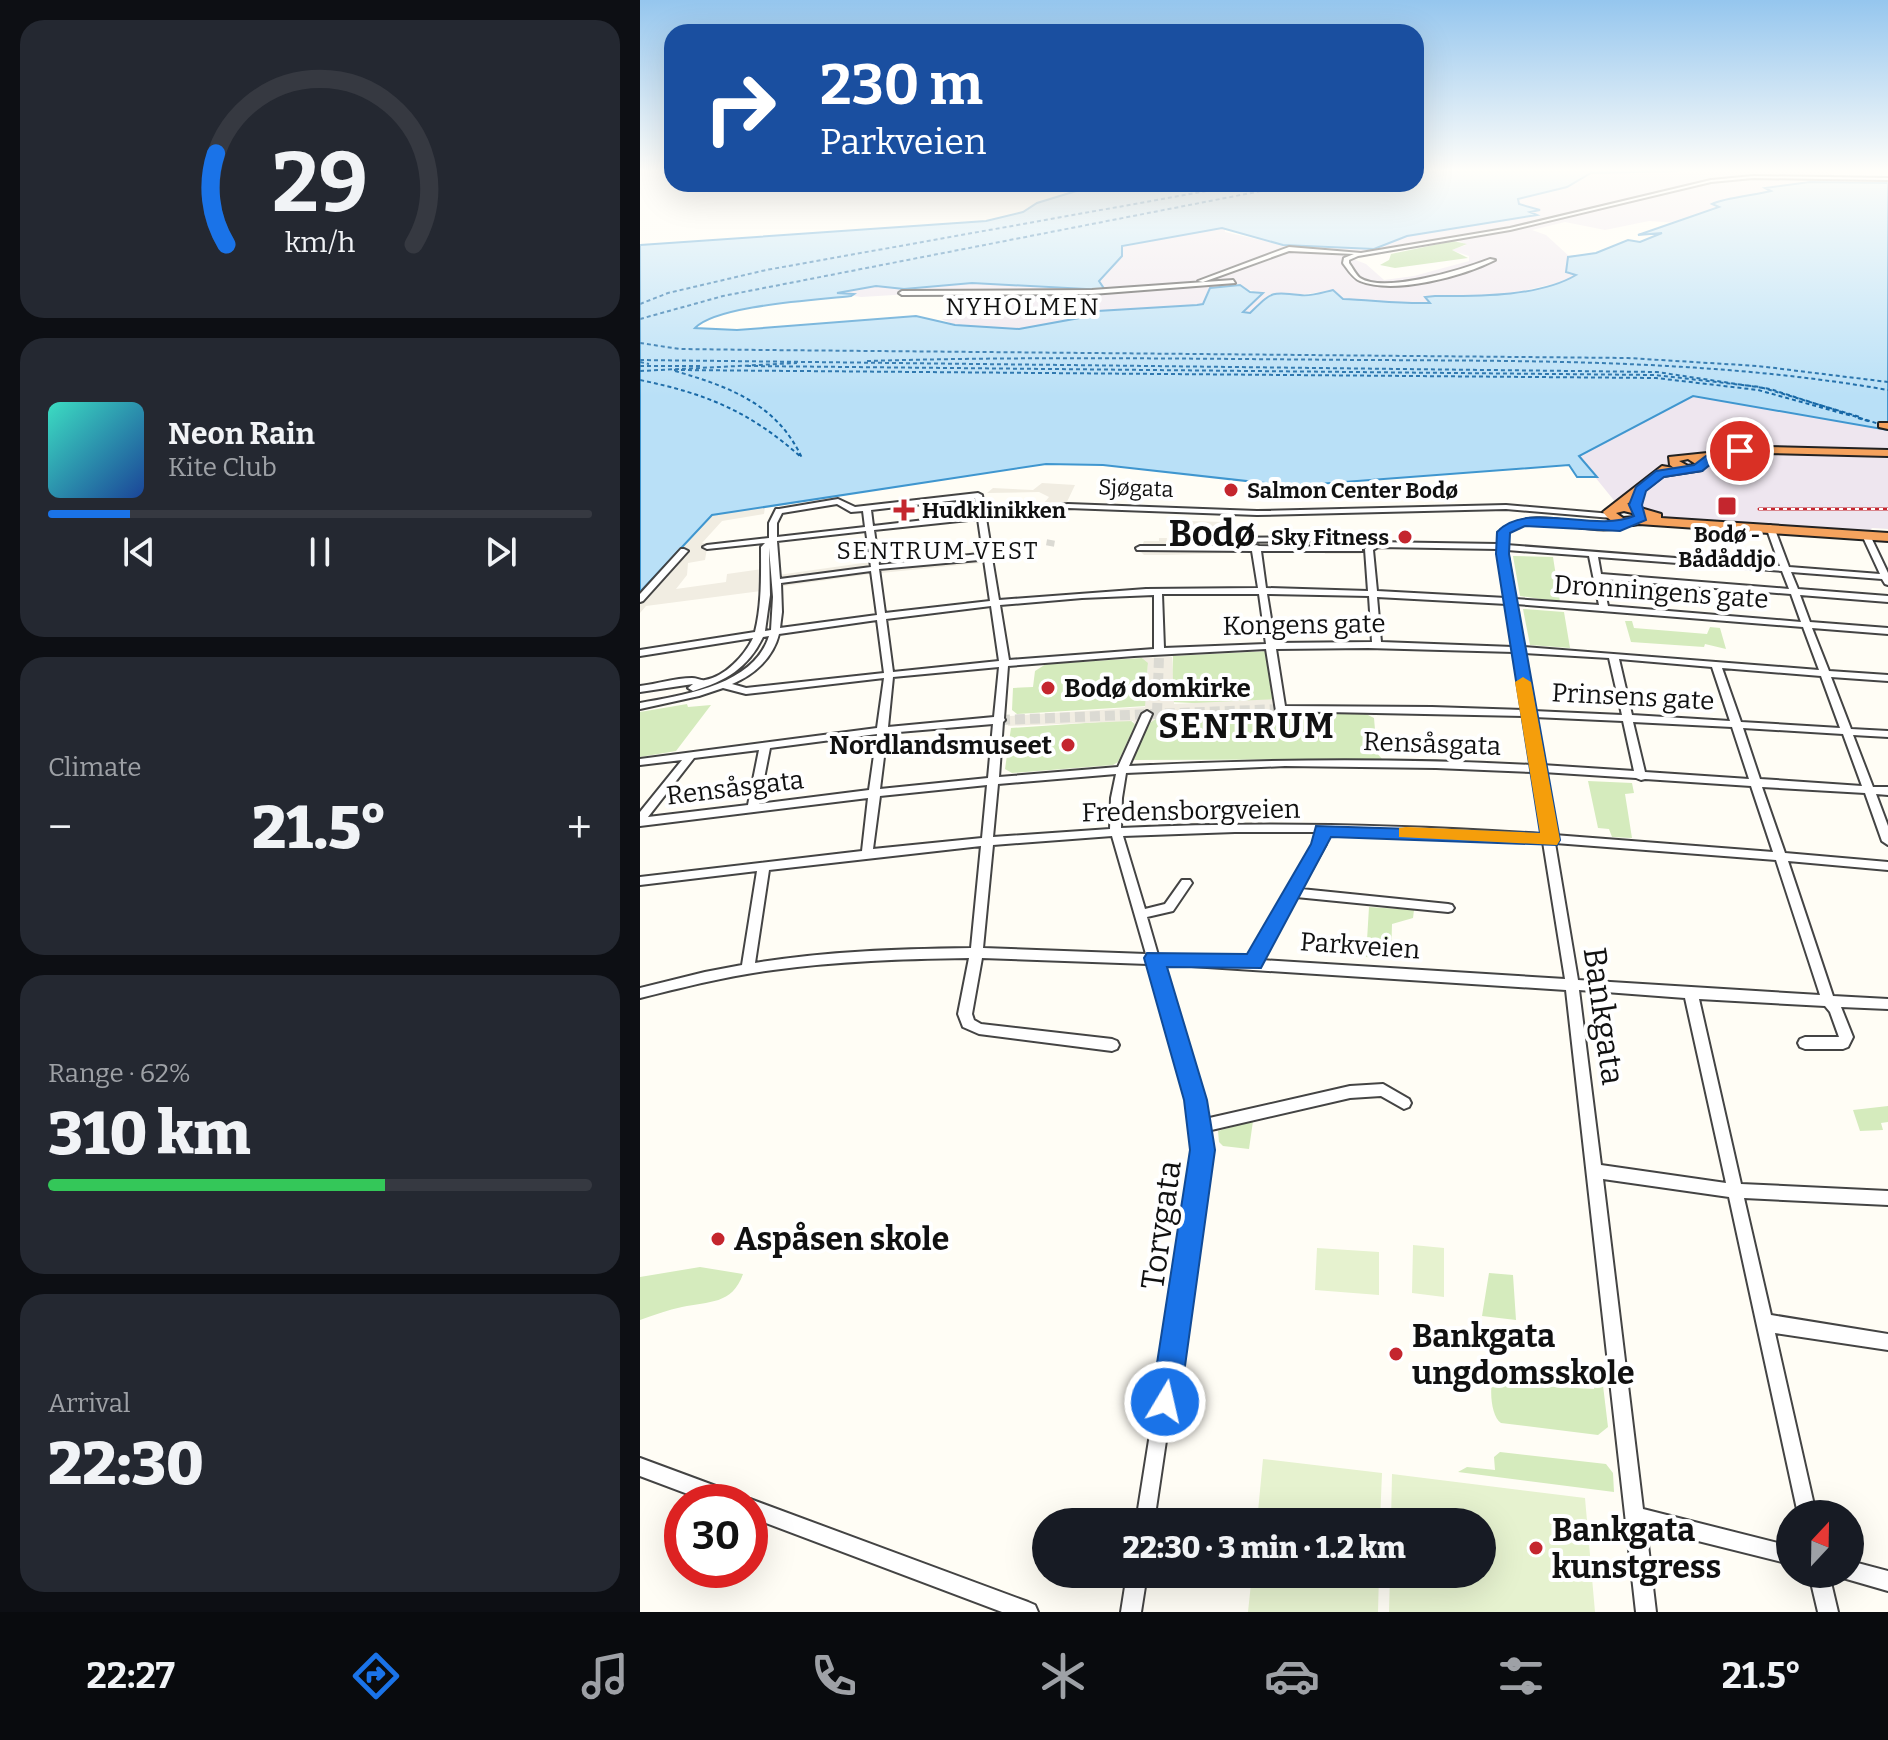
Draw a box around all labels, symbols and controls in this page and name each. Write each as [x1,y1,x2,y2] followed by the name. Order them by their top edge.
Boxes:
[820,52,983,119] text: 230 m
[688,56,792,160] icon: right
[820,120,987,164] text: Parkveien
[272,133,368,233] text: 29
[285,225,356,260] text: km/h
[946,293,1100,321] district label: NYHOLMEN
[168,416,315,452] text: Neon Rain
[1706,417,1774,485] pin
[1718,429,1762,473] icon: arrive
[168,452,277,483] text: Kite Club
[1098,473,1174,503] street label: Sjøgata
[1247,477,1458,504] place label: Salmon Center Bodø
[1222,481,1240,499] marker: Salmon Center Bodø
[1716,495,1738,517] marker: Bodø - Bådåddjo
[922,497,1066,524] place label: Hudklinikken
[893,499,915,521] marker: Hudklinikken
[1169,512,1255,556] district label: Bodø
[1678,521,1776,573] place label: Bodø - Bådåddjo
[1271,524,1389,551] place label: Sky Fitness
[1396,528,1414,546] marker: Sky Fitness
[117,530,161,574] icon: previous
[298,530,342,574] icon: pause
[479,530,523,574] icon: next
[837,537,1040,565] district label: SENTRUM VEST
[1552,569,1770,615] street label: Dronningens gate
[1222,608,1386,642] street label: Kongens gate
[1064,673,1251,704] place label: Bodø domkirke
[1551,677,1715,717] street label: Prinsens gate
[1039,679,1057,697] marker: Bodø domkirke
[1158,706,1336,747] district label: SENTRUM
[1362,726,1502,762] street label: Rensåsgata
[829,730,1053,761] place label: Nordlandsmuseet
[1059,736,1077,754] marker: Nordlandsmuseet
[48,752,142,783] text: Climate
[665,764,805,812] street label: Rensåsgata
[252,792,387,864] text: 21.5°
[1081,794,1301,828] street label: Fredensborgveien
[48,801,72,854] text: −
[567,801,592,854] text: +
[1299,926,1422,966] street label: Parkveien
[1576,945,1632,1087] street label: Bankgata
[48,1058,191,1089] text: Range · 62%
[48,1098,250,1170] text: 310 km
[1133,1158,1189,1292] street label: Torvgata
[734,1220,949,1258] place label: Aspåsen skole
[709,1230,727,1248] marker: Aspåsen skole
[1412,1317,1635,1392] place label: Bankgata ungdomsskole
[1387,1345,1405,1363] marker: Bankgata ungdomsskole
[1123,1360,1207,1444] position arrow
[48,1388,130,1419] text: Arrival
[48,1428,204,1500] text: 22:30
[664,1484,768,1588] speed limit sign: 30
[1776,1500,1864,1588] north arrow
[1776,1500,1864,1588] map controls
[1552,1511,1721,1586] place label: Bankgata kunstgress
[1123,1530,1405,1566] text: 22:30 · 3 min · 1.2 km
[1527,1539,1545,1557] marker: Bankgata kunstgress
[348,1648,404,1704] icon: directions
[577,1648,633,1704] icon: music
[806,1648,862,1704] icon: phone
[1035,1648,1091,1704] icon: climate
[1264,1648,1320,1704] icon: car
[1493,1648,1549,1704] icon: filters
[86,1654,175,1698] text: 22:27
[1722,1654,1801,1698] text: 21.5°

